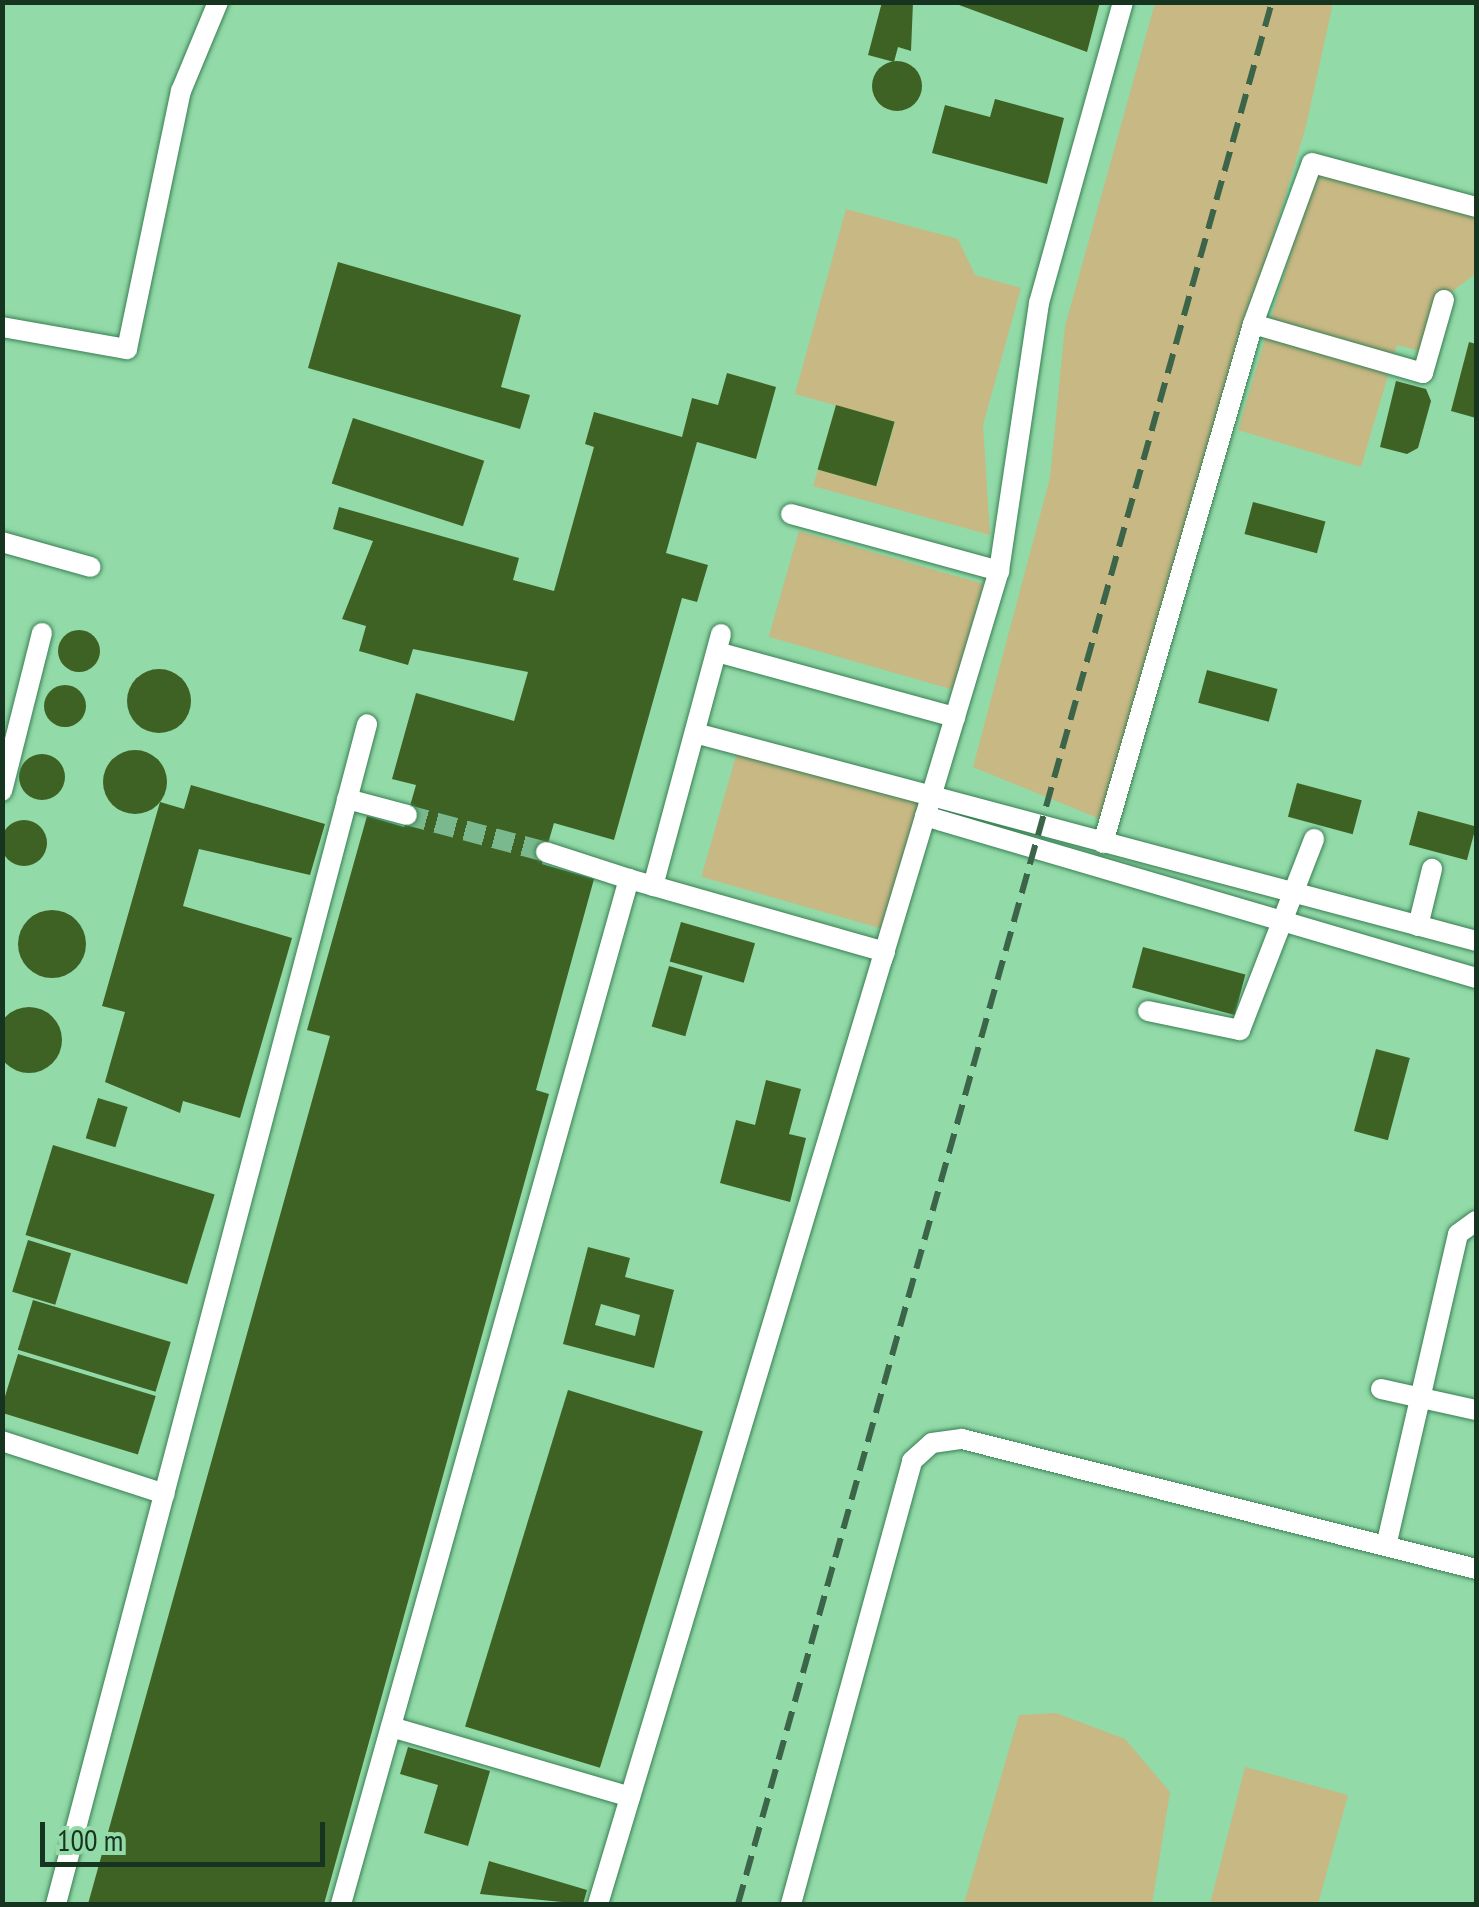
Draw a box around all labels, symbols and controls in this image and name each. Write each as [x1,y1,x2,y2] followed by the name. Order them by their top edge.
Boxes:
[45,1802,330,1864] scale bar
[57,1820,123,1859] text: 100 m

